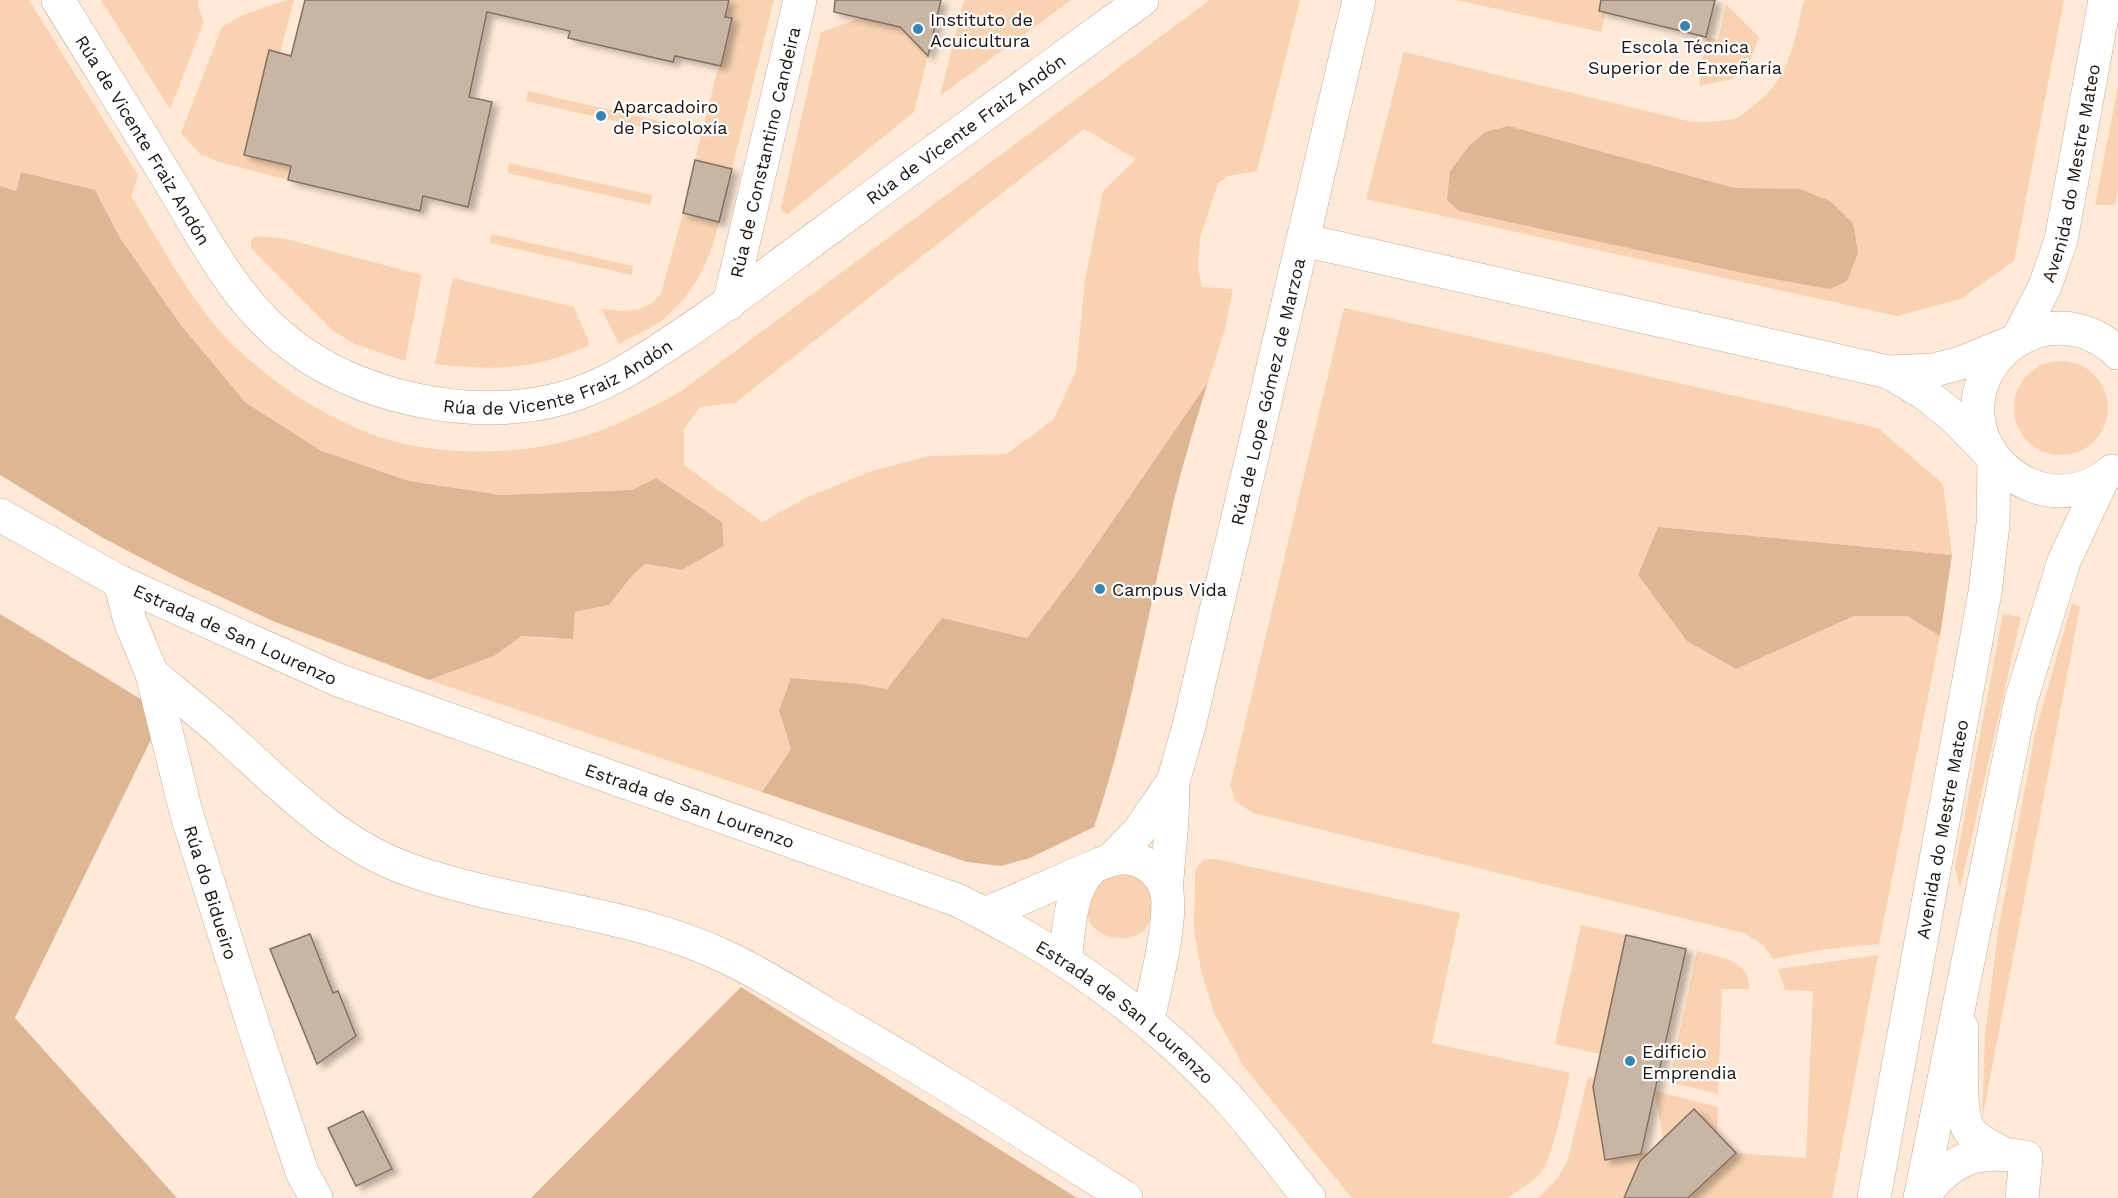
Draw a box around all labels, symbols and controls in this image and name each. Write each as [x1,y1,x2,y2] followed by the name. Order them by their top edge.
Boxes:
[930,9,1033,51] place label: Instituto de Acuicultura
[1678,19,1692,33] marker: Escola Técnica Superior de Enxeñaría
[911,22,925,36] marker: Instituto de Acuicultura
[725,24,804,280] street label: Rúa de Constantino Candeira
[72,31,215,249] street label: Rúa de Vicente Fraiz Andón
[1588,36,1782,78] place label: Escola Técnica Superior de Enxeñaría
[862,49,1069,208] street label: Rúa de Vicente Fraiz Andón
[2037,62,2104,285] street label: Avenida do Mestre Mateo
[613,96,727,138] place label: Aparcadoiro de Psicoloxía
[594,109,608,123] marker: Aparcadoiro de Psicoloxía
[1226,256,1309,527] street label: Rúa de Lope Gómez de Marzoa
[442,334,676,418] street label: Rúa de Vicente Fraiz Andón
[130,579,341,689] street label: Estrada de San Lourenzo
[1112,579,1227,600] place label: Campus Vida
[1093,582,1107,596] marker: Campus Vida
[1911,718,1972,941] street label: Avenida do Mestre Mateo
[582,758,798,852] street label: Estrada de San Lourenzo
[180,823,242,962] street label: Rúa do Bidueiro
[1032,935,1219,1088] street label: Estrada de San Lourenzo
[1642,1041,1737,1083] place label: Edificio Emprendia
[1623,1054,1637,1068] marker: Edificio Emprendia

